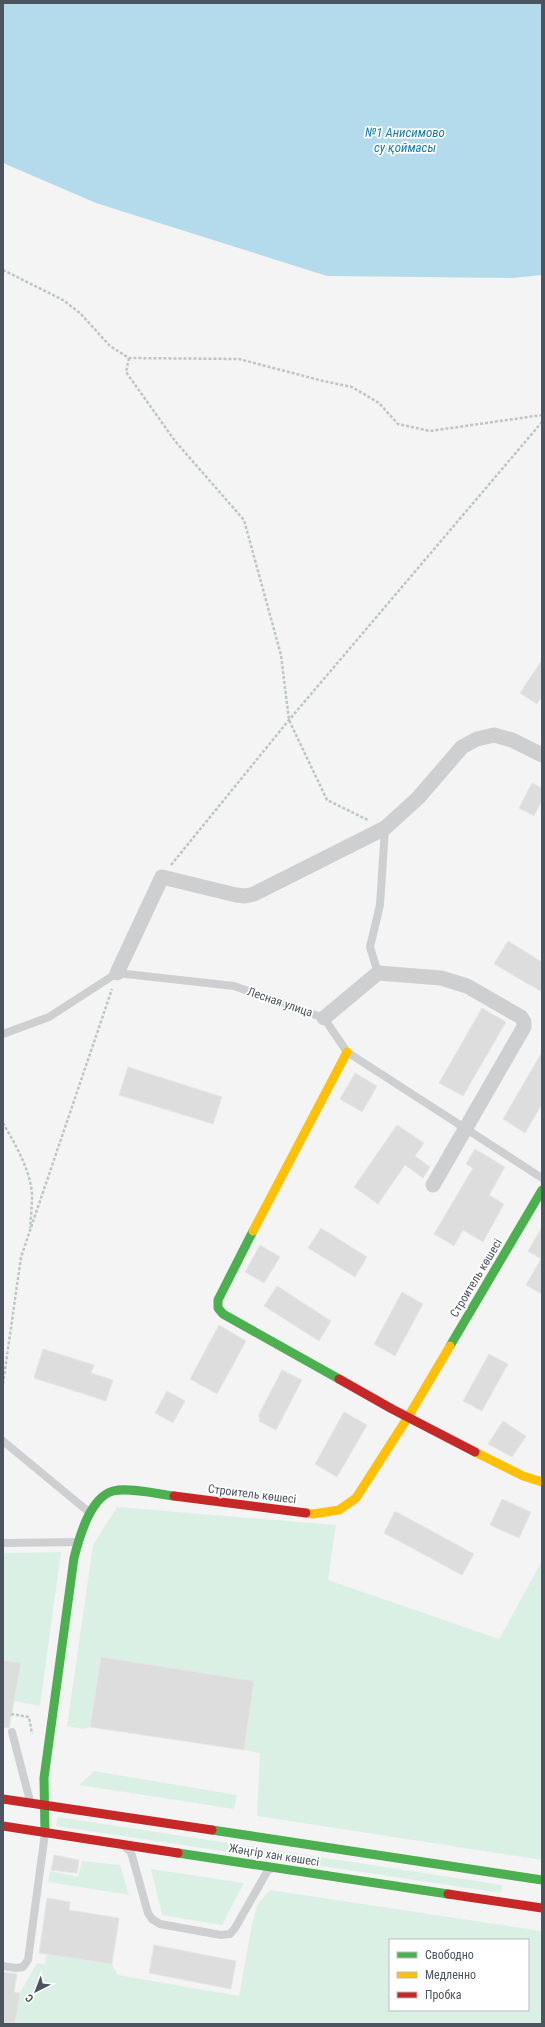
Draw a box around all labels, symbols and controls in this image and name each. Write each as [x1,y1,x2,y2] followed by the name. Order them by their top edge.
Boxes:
[365,125,445,155] water label: №1 Анисимово су қоймасы
[246,984,315,1020] street label: Лесная улица
[447,1236,505,1320] street label: Строитель көшесі
[207,1482,297,1506] street label: Строитель көшесі
[228,1841,320,1869] street label: Жәңгір хан көшесі
[389,1939,529,2011] legend
[425,1948,474,1962] text: Свободно
[425,1968,476,1982] text: Медленно
[16,1971,56,2011] north arrow
[425,1988,462,2002] text: Пробка
[23,1991,36,2005] text: С

